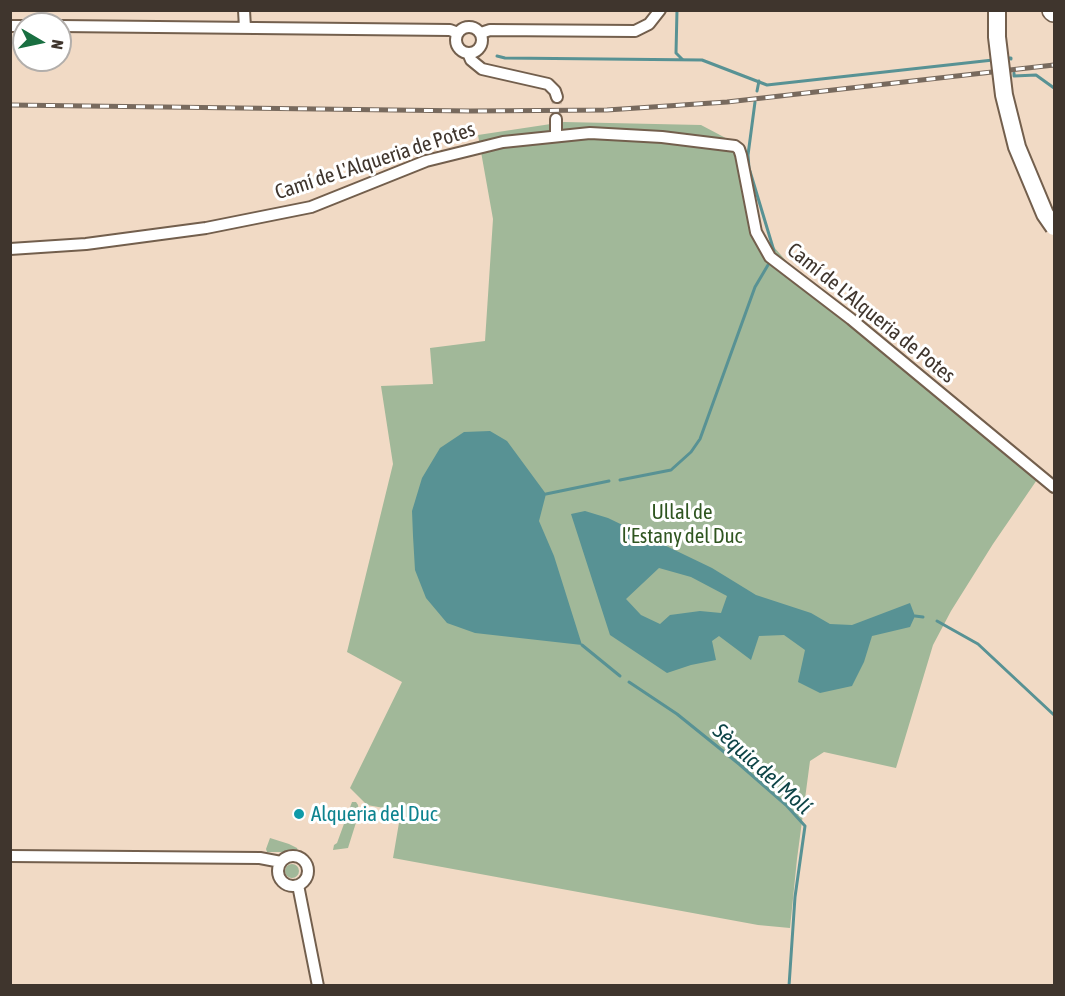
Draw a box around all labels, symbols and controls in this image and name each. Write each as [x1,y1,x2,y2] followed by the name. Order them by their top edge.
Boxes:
[12,12,72,72] north arrow
[48,38,67,51] text: N
[272,117,478,205] street label: Camí de L'Alqueria de Potes
[782,237,960,389] street label: Camí de L'Alqueria de Potes
[622,499,742,549] park label: Ullal de l’Estany del Duc
[707,718,817,820] water label: Sèquia del Molí
[311,801,438,827] place label: Alqueria del Duc
[292,807,306,821] marker: Alqueria del Duc

